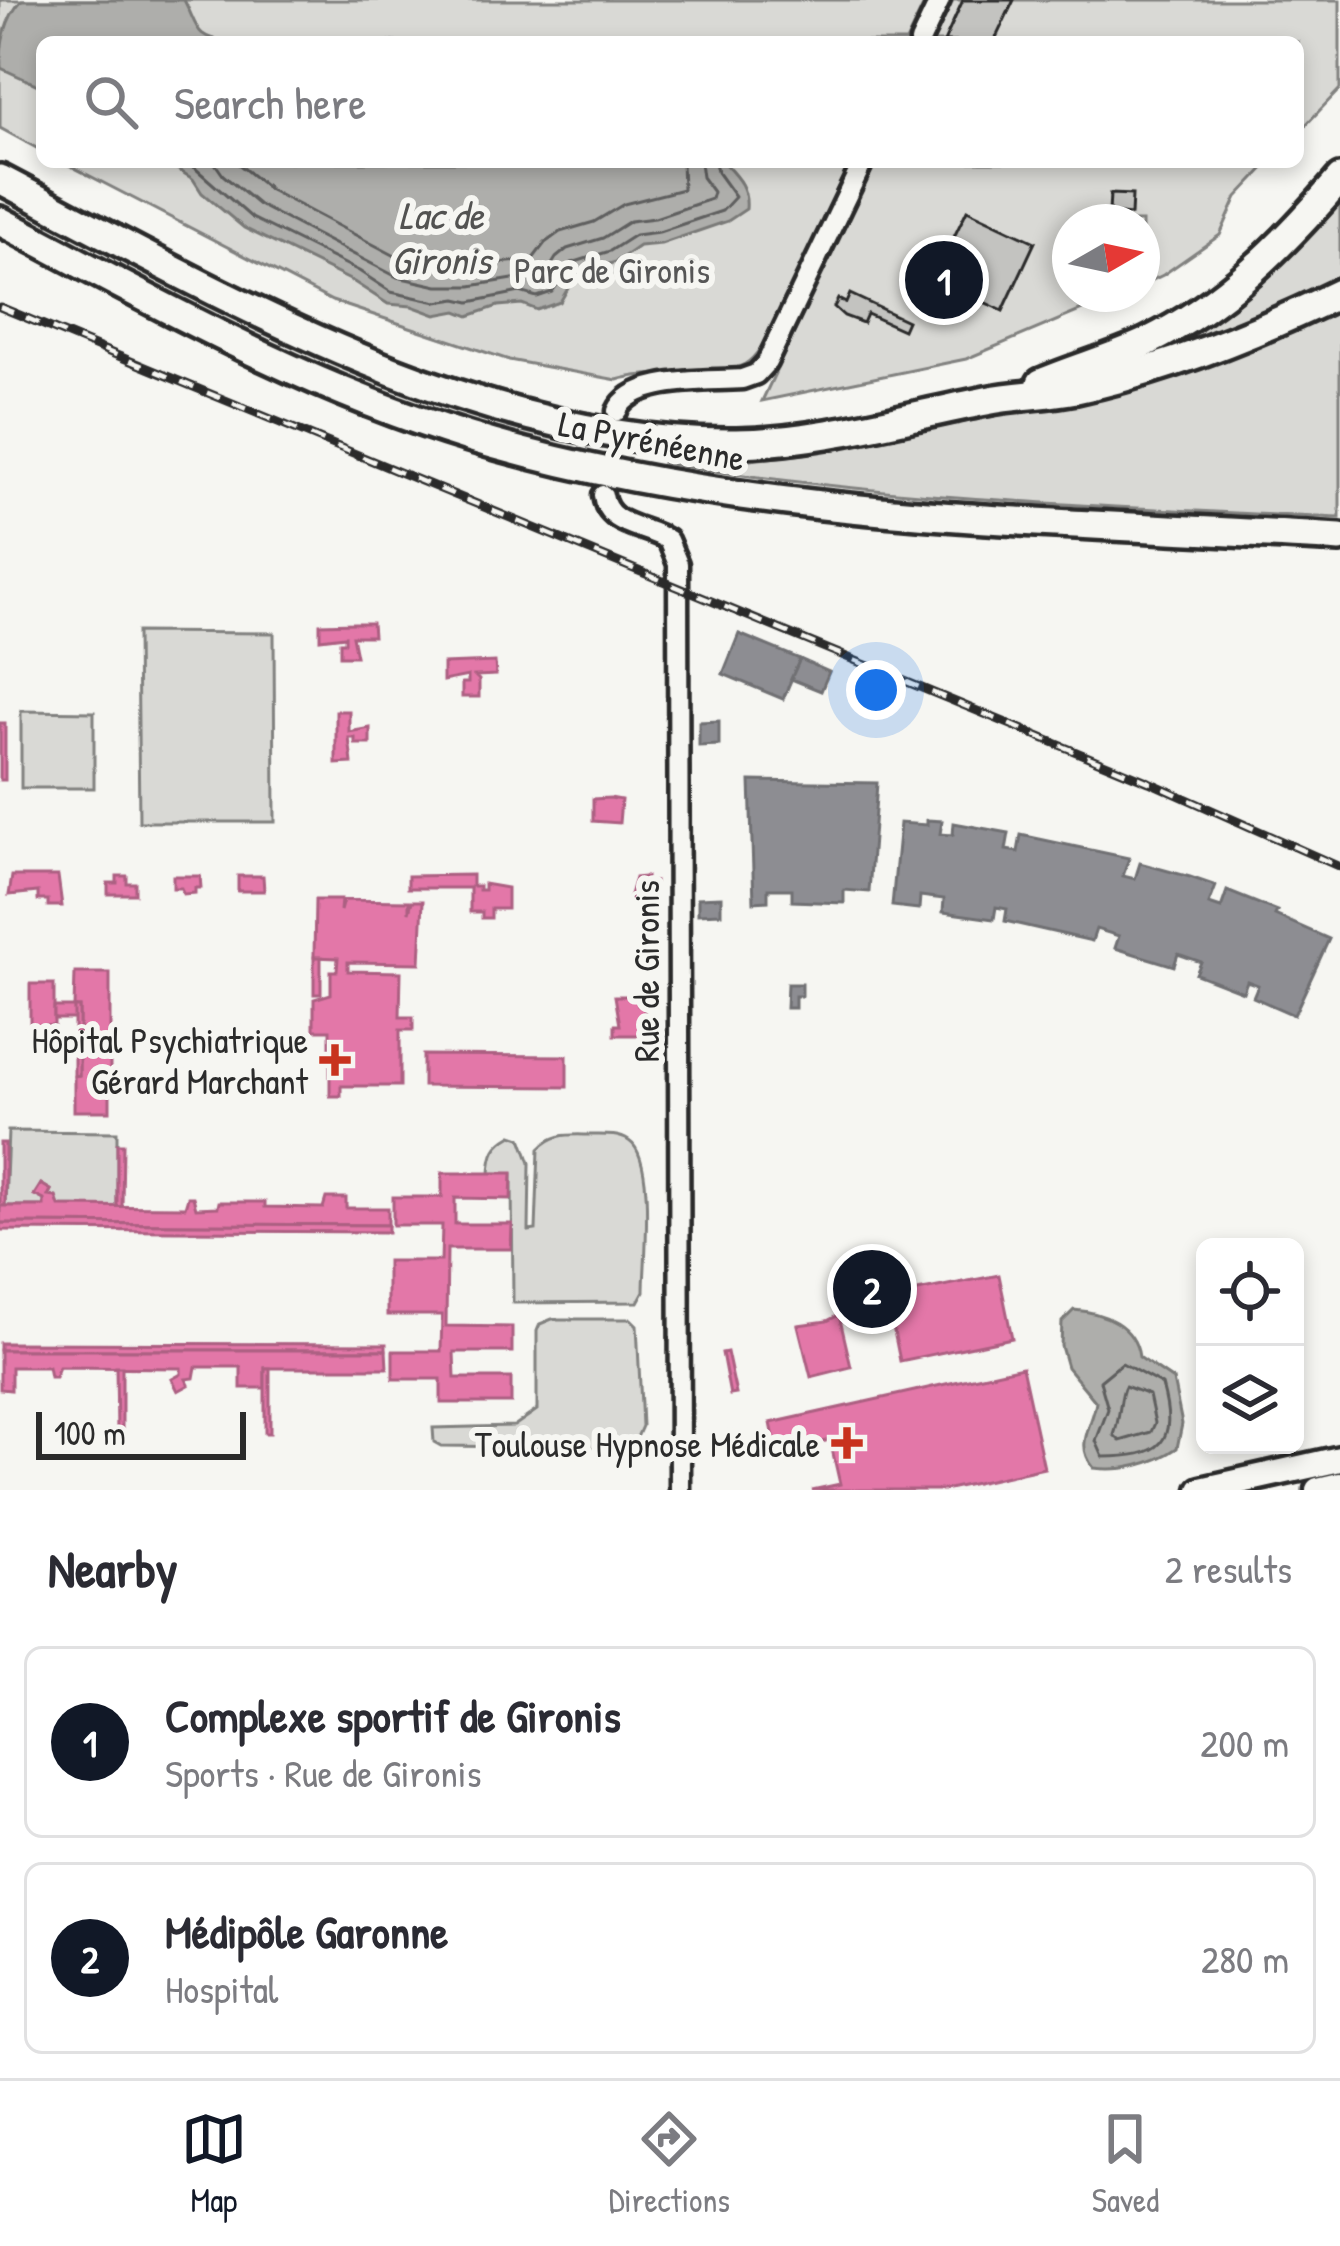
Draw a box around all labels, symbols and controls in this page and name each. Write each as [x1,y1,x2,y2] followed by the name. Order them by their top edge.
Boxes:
[36,36,1304,168] search box
[78,69,144,135] icon: search
[174,72,366,133] text: Search here
[391,188,494,286] water label: Lac de Gironis
[1052,204,1160,312] north arrow
[905,235,983,325] pin: 1
[514,245,710,294] park label: Parc de Gironis
[555,398,749,482] street label: La Pyrénéenne
[846,660,906,720] your location
[621,880,670,1062] street label: Rue de Gironis
[31,1015,309,1105] place label: Hôpital Psychiatrique Gérard Marchant
[319,1044,351,1076] marker: Hôpital Psychiatrique Gérard Marchant
[1196,1238,1304,1454] map controls
[1196,1238,1304,1346] button: locate
[833,1244,911,1334] pin: 2
[1196,1346,1304,1454] button: layers
[36,1406,246,1459] scale bar
[54,1411,126,1455] text: 100 m
[475,1419,820,1468] place label: Toulouse Hypnose Médicale
[831,1427,863,1459] marker: Toulouse Hypnose Médicale
[48,1534,178,1603] text: Nearby
[1165,1542,1292,1595] text: 2 results
[165,1685,621,1746] text: Complexe sportif de Gironis
[83,1716,97,1769] text: 1
[1200,1716,1289,1769] text: 200 m
[165,1746,482,1799] text: Sports · Rue de Gironis
[165,1901,448,1962] text: Médipôle Garonne
[81,1932,99,1985] text: 2
[1201,1932,1289,1985] text: 280 m
[165,1962,279,2015] text: Hospital
[181,2106,247,2222] tab: Map
[609,2106,730,2222] tab: Directions
[1092,2106,1159,2222] tab: Saved

